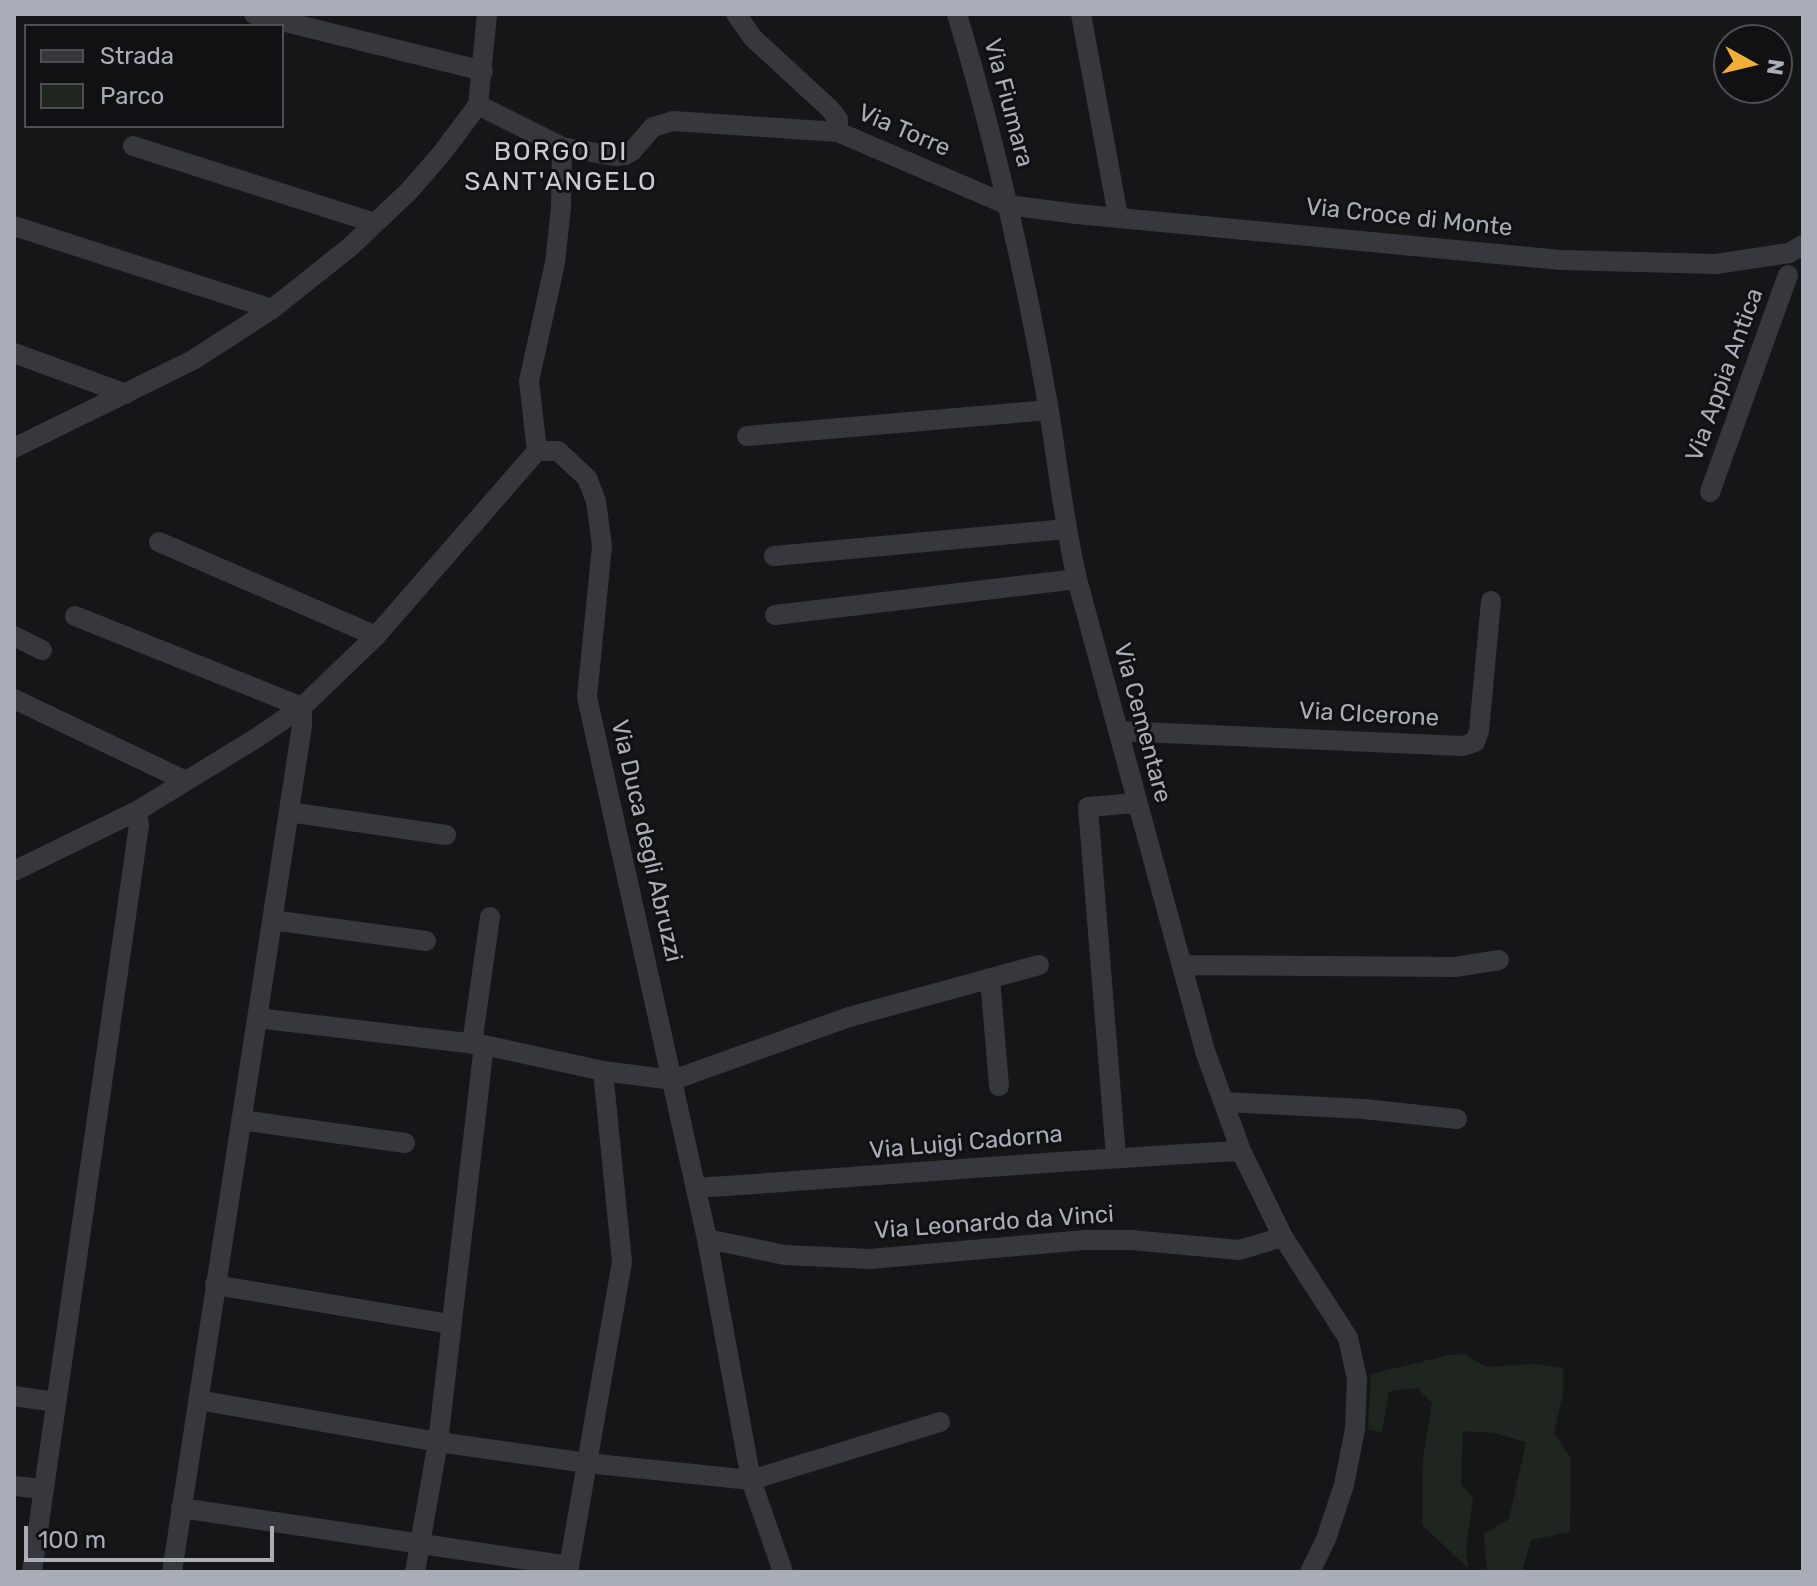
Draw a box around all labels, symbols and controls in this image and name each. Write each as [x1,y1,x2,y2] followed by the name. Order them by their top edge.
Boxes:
[24,24,284,128] legend
[1713,24,1793,104] north arrow
[977,36,1039,170] street label: Via Fiumara
[100,42,174,70] text: Strada
[1761,57,1790,77] text: N
[100,82,164,110] text: Parco
[854,99,954,163] street label: Via Torre
[464,136,658,198] district label: BORGO DI SANT'ANGELO
[1304,193,1514,243] street label: Via Croce di Monte
[1680,284,1770,466] street label: Via Appia Antica
[1107,640,1177,806] street label: Via Cementare
[1298,697,1440,733] street label: Via CIcerone
[604,717,688,965] street label: Via Duca degli Abruzzi
[868,1120,1064,1166] street label: Via Luigi Cadorna
[873,1200,1115,1246] street label: Via Leonardo da Vinci
[28,1510,278,1560] scale bar
[38,1526,106,1554] text: 100 m

